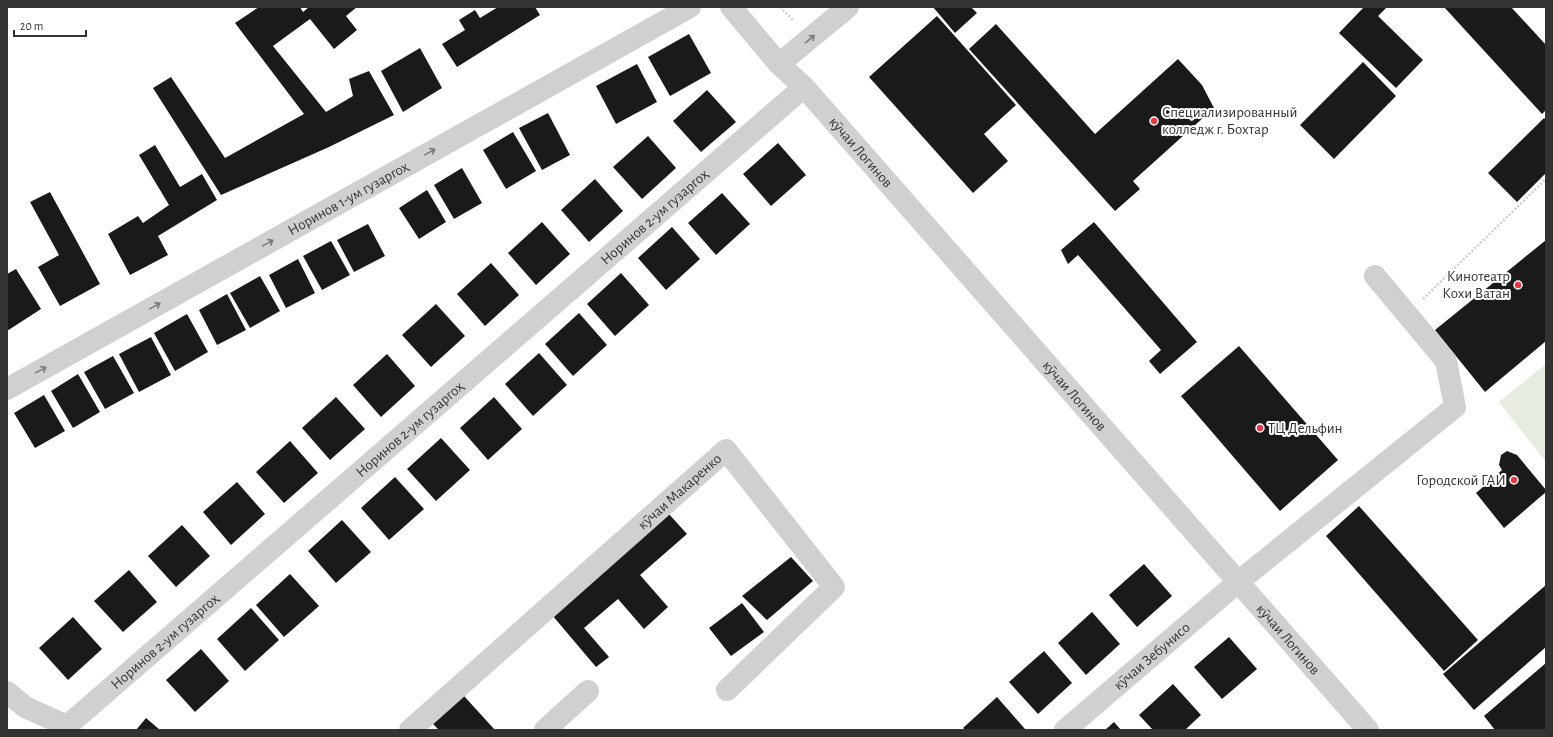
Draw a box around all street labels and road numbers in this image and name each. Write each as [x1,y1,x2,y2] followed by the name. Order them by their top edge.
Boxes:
[826,114,896,190] street label: кӯчаи Логинов
[285,158,411,238] street label: Норинов 1-ум гузаргоҳ
[598,166,711,267] street label: Норинов 2-ум гузаргоҳ
[1040,357,1109,434] street label: кӯчаи Логинов
[353,378,467,480] street label: Норинов 2-ум гузаргоҳ
[635,450,724,532] street label: кӯчаи Макаренко
[108,590,222,692] street label: Норинов 2-ум гузаргоҳ
[1254,601,1323,677] street label: кӯчаи Логинов
[1111,619,1193,692] street label: кӯчаи Зебунисо

